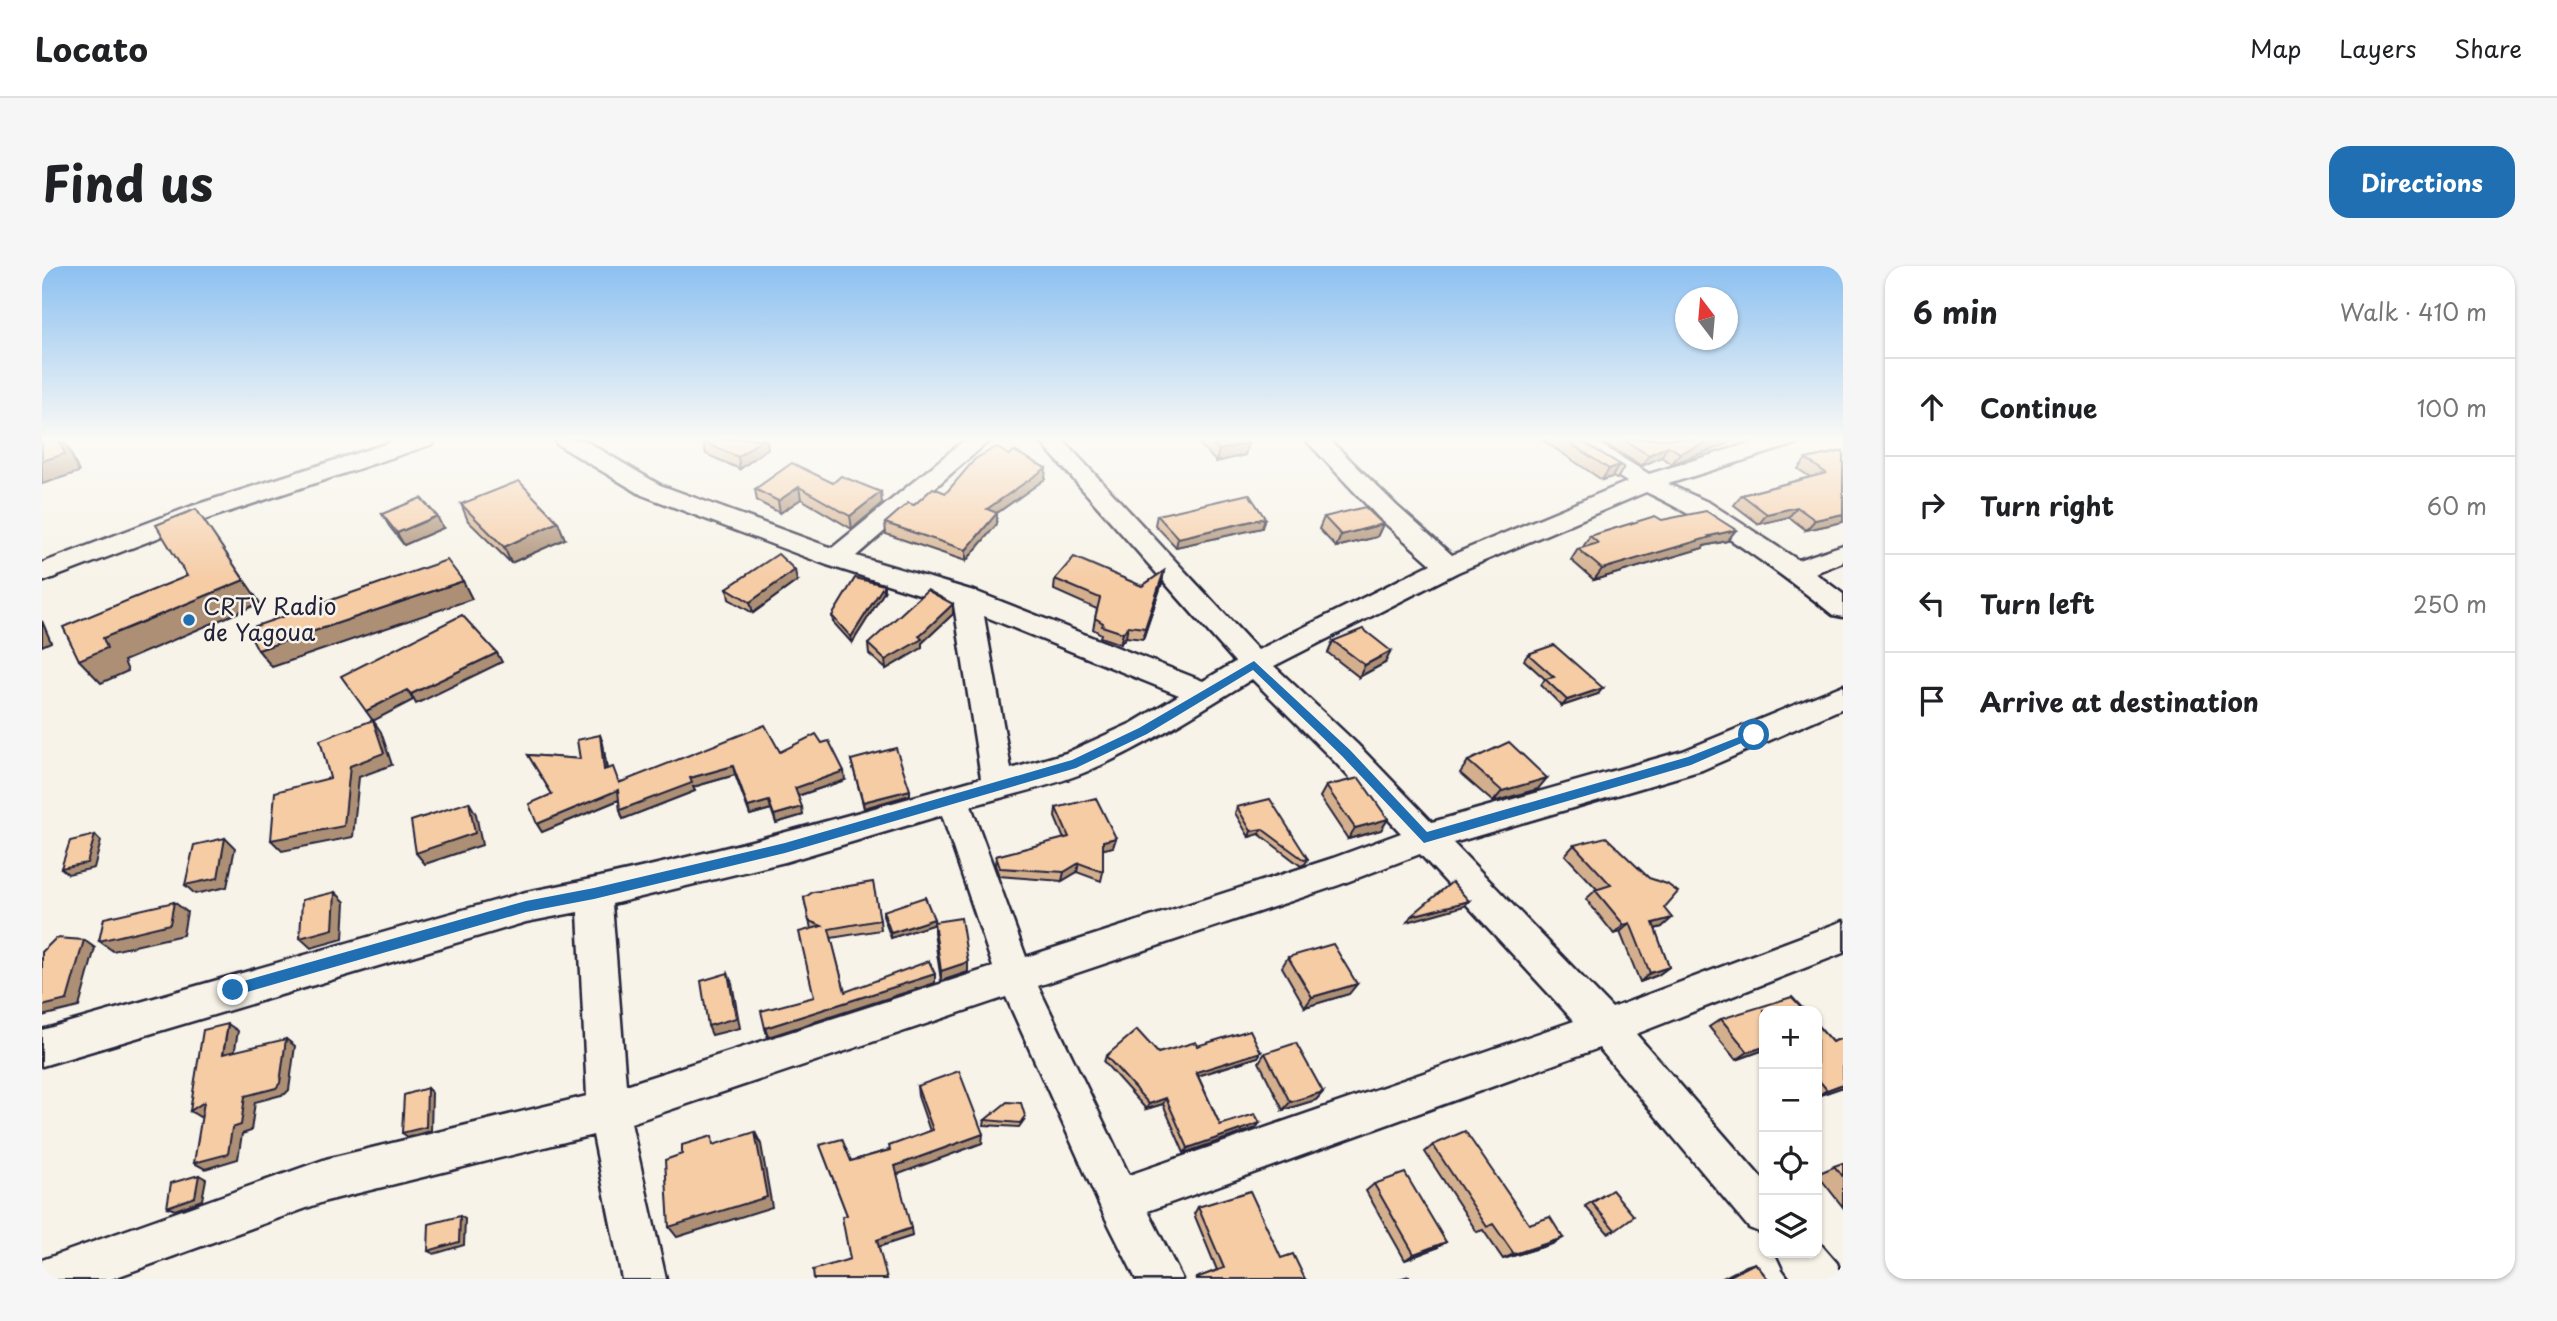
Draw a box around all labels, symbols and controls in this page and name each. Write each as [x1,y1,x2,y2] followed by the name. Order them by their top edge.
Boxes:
[35,23,148,73] text: Locato
[2250,30,2301,66] text: Map
[2339,30,2416,66] text: Layers
[2454,30,2522,66] text: Share
[42,145,213,219] text: Find us
[2329,146,2515,218] button: Directions
[1675,287,1738,350] north arrow
[1913,289,1998,334] text: 6 min
[2340,294,2487,329] text: Walk · 410 m
[1913,388,1951,426] icon: ahead
[1980,388,2097,427] text: Continue
[2417,390,2487,425] text: 100 m
[1913,486,1951,524] icon: right
[1980,486,2114,525] text: Turn right
[2427,488,2487,523] text: 60 m
[1913,584,1951,622] icon: left
[1980,584,2095,623] text: Turn left
[2413,586,2487,621] text: 250 m
[203,588,337,649] place label: CRTV Radio de Yagoua
[181,612,197,628] marker: CRTV Radio de Yagoua
[1913,682,1951,720] icon: arrive
[1980,682,2259,721] text: Arrive at destination
[1738,719,1769,750] route start
[217,974,248,1005] route end
[1759,1006,1822,1258] map controls
[1759,1006,1822,1069] button: +
[1759,1069,1822,1132] button: −
[1759,1132,1822,1195] button: locate
[1759,1195,1822,1258] button: layers

